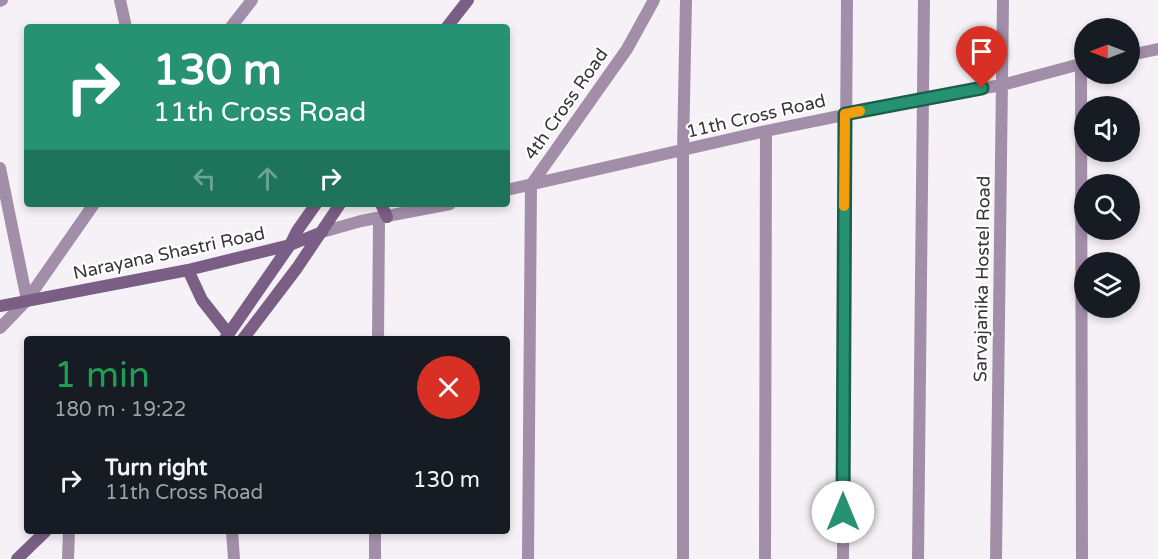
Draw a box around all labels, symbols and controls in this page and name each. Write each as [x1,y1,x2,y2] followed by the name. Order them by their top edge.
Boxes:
[1074,18,1140,84] north arrow
[1074,18,1140,318] map controls
[956,26,1007,88] pin
[965,35,998,68] icon: arrive
[519,44,613,164] street label: 4th Cross Road
[153,45,282,96] text: 130 m
[54,48,132,126] icon: right
[684,89,828,143] street label: 11th Cross Road
[153,96,366,129] text: 11th Cross Road
[1074,96,1140,162] button: sound
[188,162,221,195] icon: left
[251,162,284,195] icon: ahead
[314,162,347,195] icon: right
[1074,174,1140,240] button: search
[969,176,995,382] street label: Sarvajanika Hostel Road
[71,222,267,284] street label: Narayana Shastri Road
[1074,252,1140,318] button: layers
[54,354,150,397] text: 1 min
[417,356,480,419] button: close
[54,398,186,422] text: 180 m · 19:22
[105,455,207,481] text: Turn right
[54,464,87,497] icon: right
[413,467,480,493] text: 130 m
[811,480,875,544] position arrow
[105,481,263,505] text: 11th Cross Road

